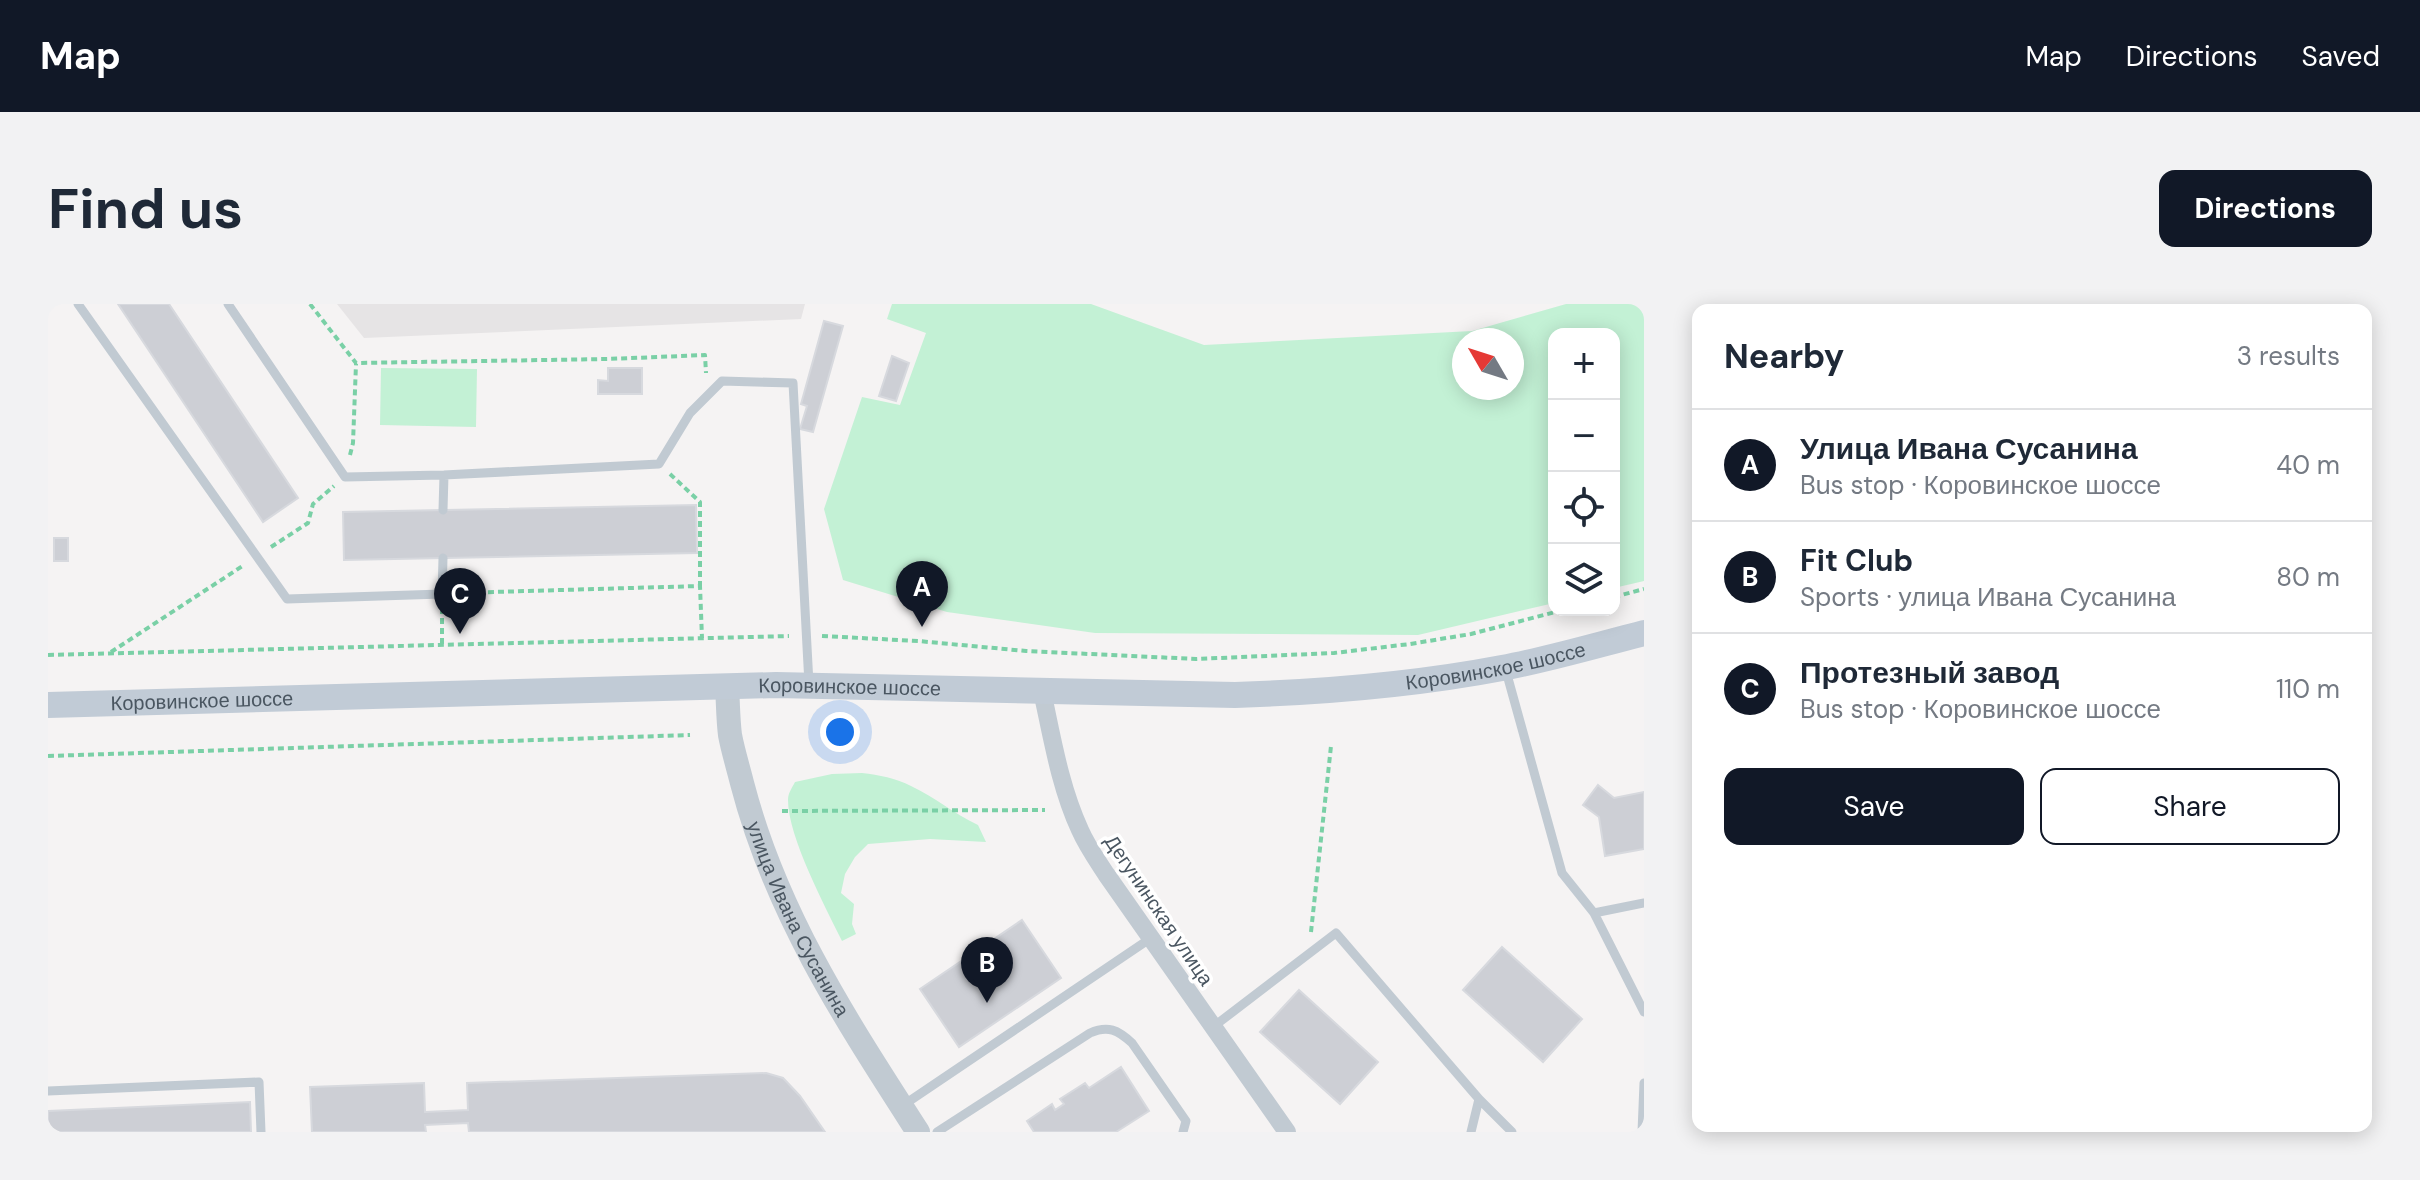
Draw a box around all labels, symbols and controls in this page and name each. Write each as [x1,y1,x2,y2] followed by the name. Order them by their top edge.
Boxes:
[40,31,121,81] text: Map
[2025,38,2082,75] text: Map
[2126,38,2258,75] text: Directions
[2302,38,2380,75] text: Saved
[2159,170,2372,247] button: Directions
[48,172,243,245] text: Find us
[1452,328,1524,400] north arrow
[1548,328,1620,616] map controls
[1548,328,1620,400] button: +
[1724,334,1844,379] text: Nearby
[2237,339,2340,373] text: 3 results
[1548,400,1620,472] button: −
[1800,429,2138,468] text: Улица Ивана Сусанина
[1741,448,1759,482] text: A
[2276,448,2340,482] text: 40 m
[1800,468,2161,502] text: Bus stop · Коровинское шоссе
[1548,472,1620,544] button: locate
[1800,541,1913,580] text: Fit Club
[1548,544,1620,616] button: layers
[1742,560,1758,594] text: B
[2276,560,2340,594] text: 80 m
[896,561,948,627] pin: A
[434,568,486,634] pin: C
[1800,580,2176,614] text: Sports · улица Ивана Сусанина
[1404,636,1588,696] street label: Коровинское шоссе
[1800,653,2059,692] text: Протезный завод
[758,672,941,702] street label: Коровинское шоссе
[1740,672,1760,706] text: C
[2276,672,2340,706] text: 110 m
[110,685,294,716] street label: Коровинское шоссе
[1800,692,2161,726] text: Bus stop · Коровинское шоссе
[820,712,860,752] your location
[1724,768,2024,845] button: Save
[2040,768,2340,845] button: Share
[741,818,856,1022] street label: улица Ивана Сусанина
[1099,829,1220,991] street label: Дегунинская улица
[961,937,1013,1003] pin: B

